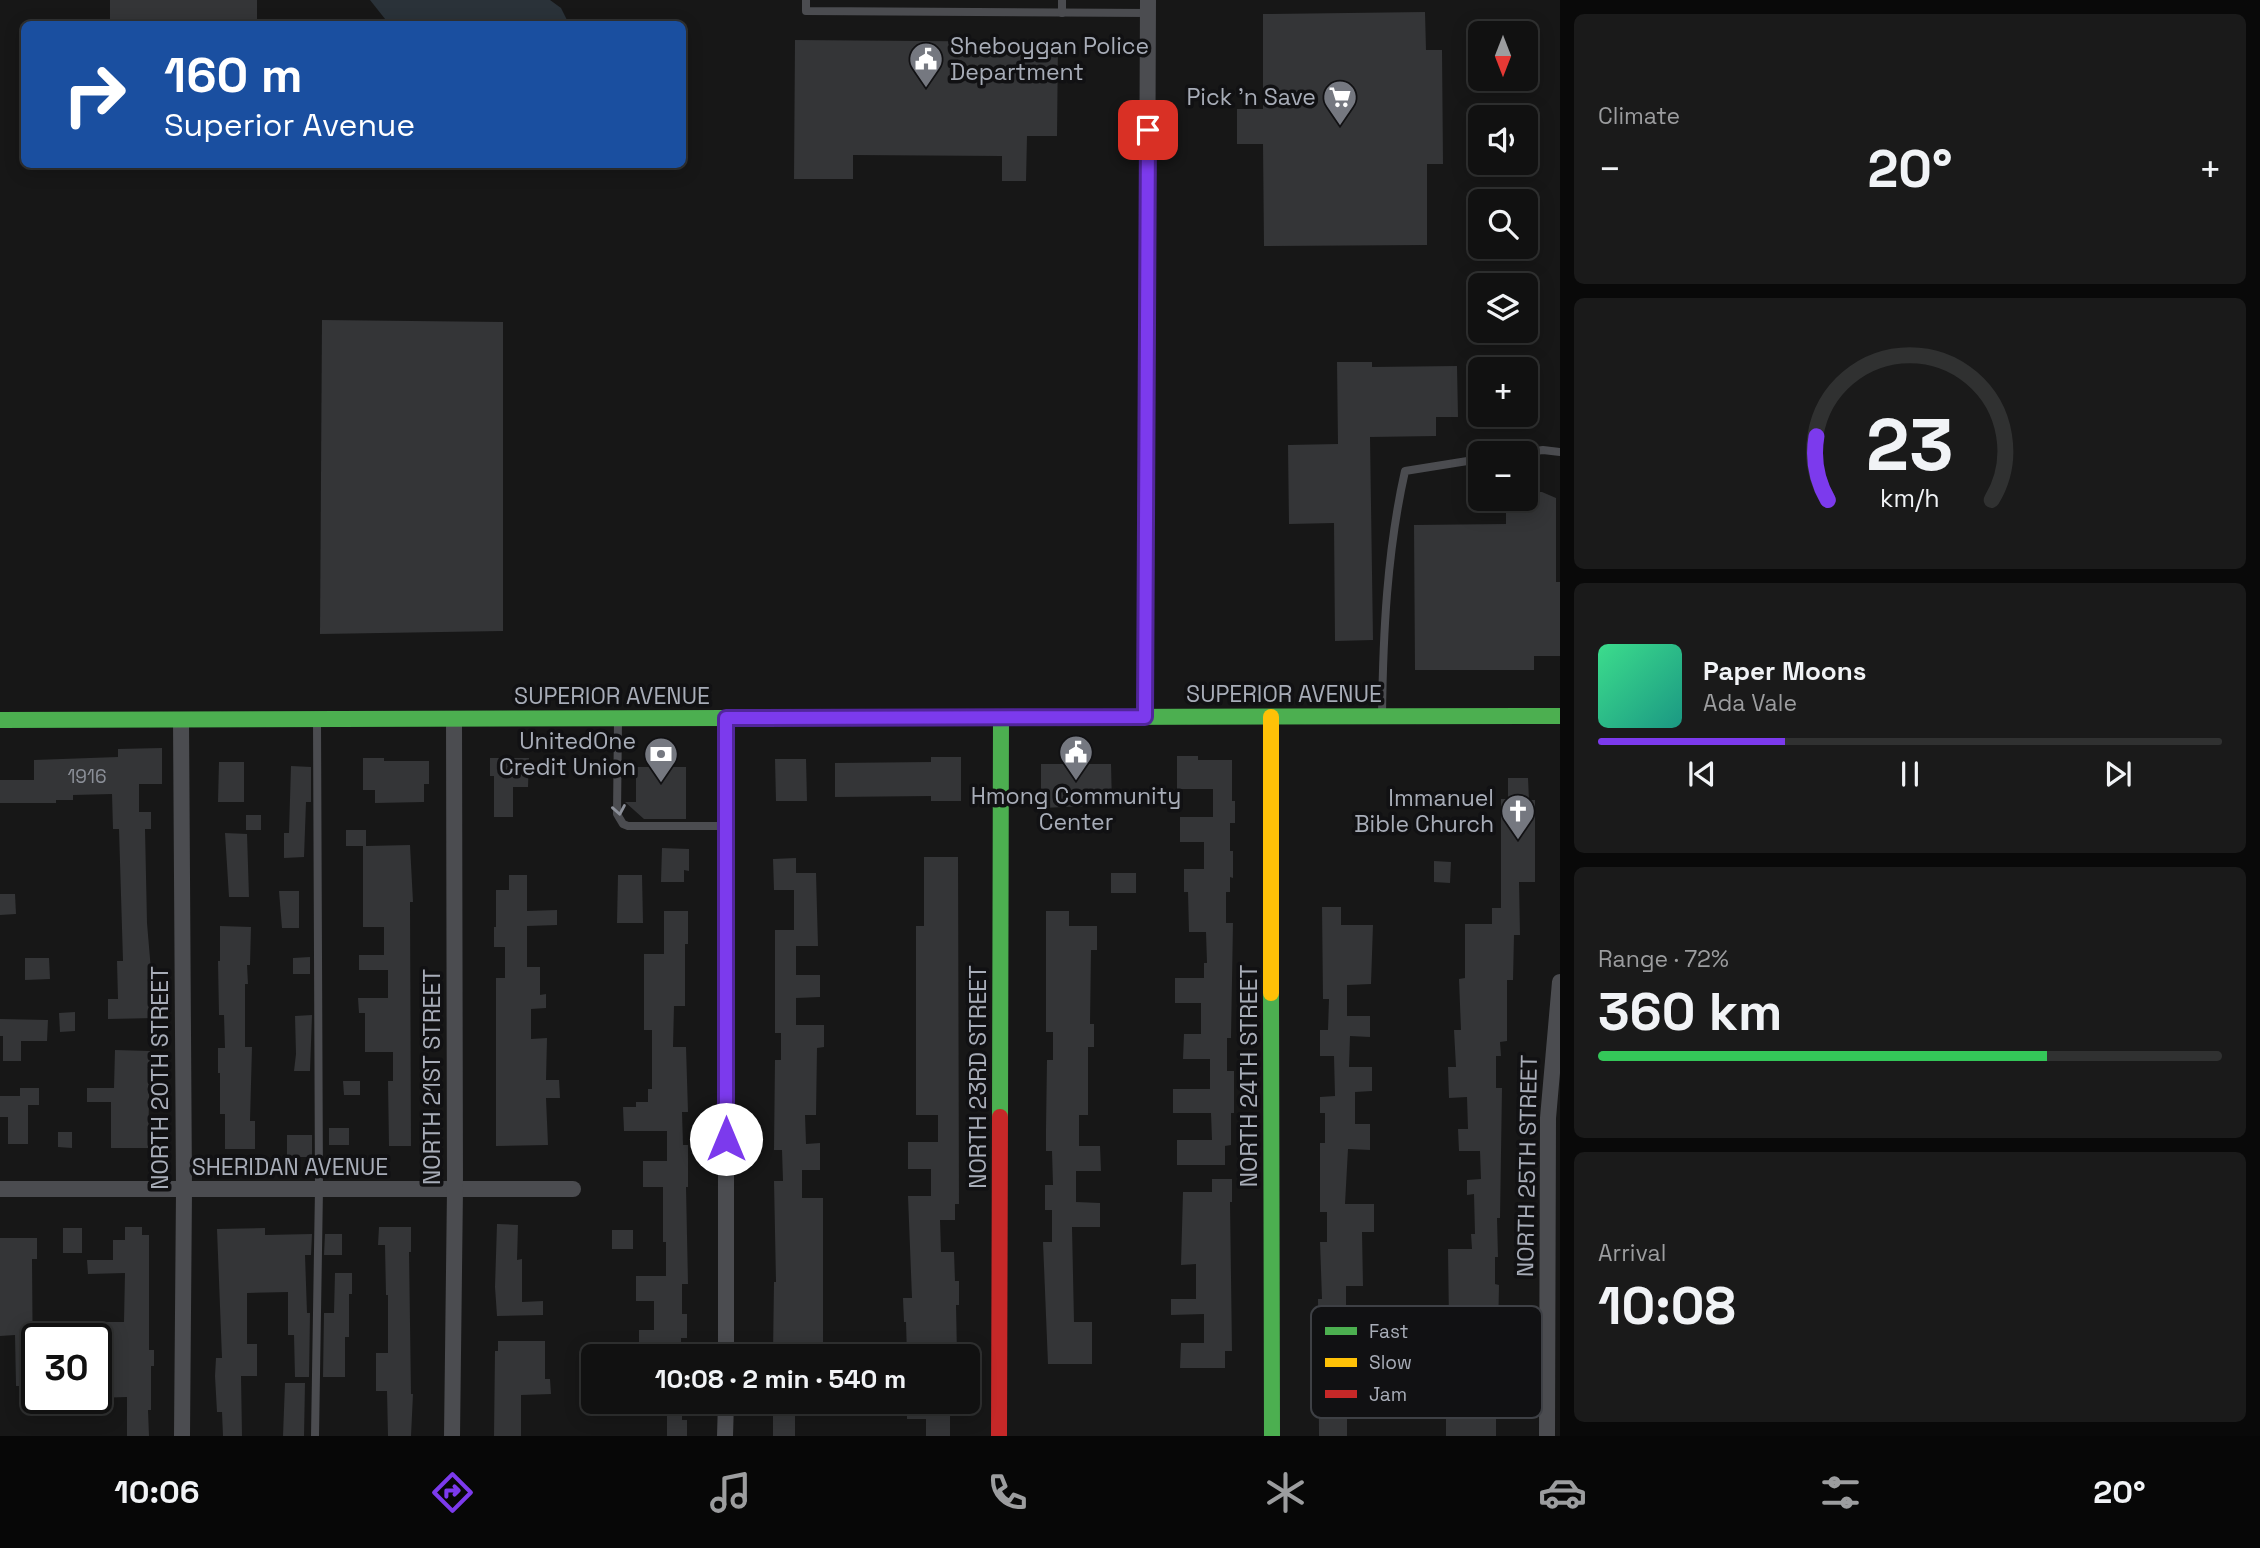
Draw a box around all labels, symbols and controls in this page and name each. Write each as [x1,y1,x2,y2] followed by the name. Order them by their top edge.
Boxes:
[1468,21,1538,91] north arrow
[1468,21,1538,511] map controls
[950,31,1149,87] place label: Sheboygan Police Department
[907,40,945,89] public building icon: Sheboygan Police Department
[164,44,302,106] text: 160 m
[49,49,140,140] icon: right
[1321,78,1359,127] supermarket icon: Pick 'n Save
[1186,82,1316,112] place label: Pick 'n Save
[1118,100,1178,160] pin
[1598,101,1680,131] text: Climate
[164,105,415,145] text: Superior Avenue
[1468,105,1538,175] button: sound
[1129,111,1167,149] icon: arrive
[1867,136,1953,202] text: 20°
[1598,145,1622,193] text: −
[2198,145,2222,193] text: +
[1468,189,1538,259] button: search
[1468,273,1538,343] button: layers
[1468,357,1538,427] button: +
[1866,398,1954,491] text: 23
[1468,441,1538,511] button: −
[1880,481,1940,513] text: km/h
[1703,654,1866,688] text: Paper Moons
[1186,679,1382,709] street label: SUPERIOR AVENUE
[514,681,710,711] street label: SUPERIOR AVENUE
[1703,688,1797,718] text: Ada Vale
[499,726,636,782] place label: UnitedOne Credit Union
[1057,733,1095,782] public building icon: Hmong Community Center
[642,735,680,784] bank icon: UnitedOne Credit Union
[1683,755,1721,793] icon: previous
[1891,755,1929,793] icon: pause
[2099,755,2137,793] icon: next
[67,764,107,789] house number: 1916
[971,781,1181,837] place label: Hmong Community Center
[1354,783,1494,839] place label: Immanuel Bible Church
[1499,792,1537,841] church icon: Immanuel Bible Church
[611,805,626,816] one-way arrow
[1598,944,1729,974] text: Range · 72%
[963,965,993,1189] street label: NORTH 23RD STREET
[1234,965,1264,1187] street label: NORTH 24TH STREET
[145,966,175,1190] street label: NORTH 20TH STREET
[417,969,447,1185] street label: NORTH 21ST STREET
[1598,979,1782,1045] text: 360 km
[1510,1055,1544,1277] street label: NORTH 25TH STREET
[689,1102,763,1176] position arrow
[192,1152,388,1182] street label: SHERIDAN AVENUE
[1598,1238,1666,1268] text: Arrival
[1598,1273,1736,1339] text: 10:08
[1311,1306,1542,1418] legend
[1369,1319,1409,1344] text: Fast
[21,1323,112,1414] speed limit sign: 30
[1369,1350,1412,1375] text: Slow
[655,1362,906,1396] text: 10:08 · 2 min · 540 m
[1369,1382,1407,1407] text: Jam
[428,1468,477,1517] icon: directions
[706,1468,755,1517] icon: music
[983,1468,1032,1517] icon: phone
[1261,1468,1310,1517] icon: climate
[1538,1468,1587,1517] icon: car
[1816,1468,1865,1517] icon: filters
[114,1472,200,1512] text: 10:06
[2093,1472,2146,1512] text: 20°

